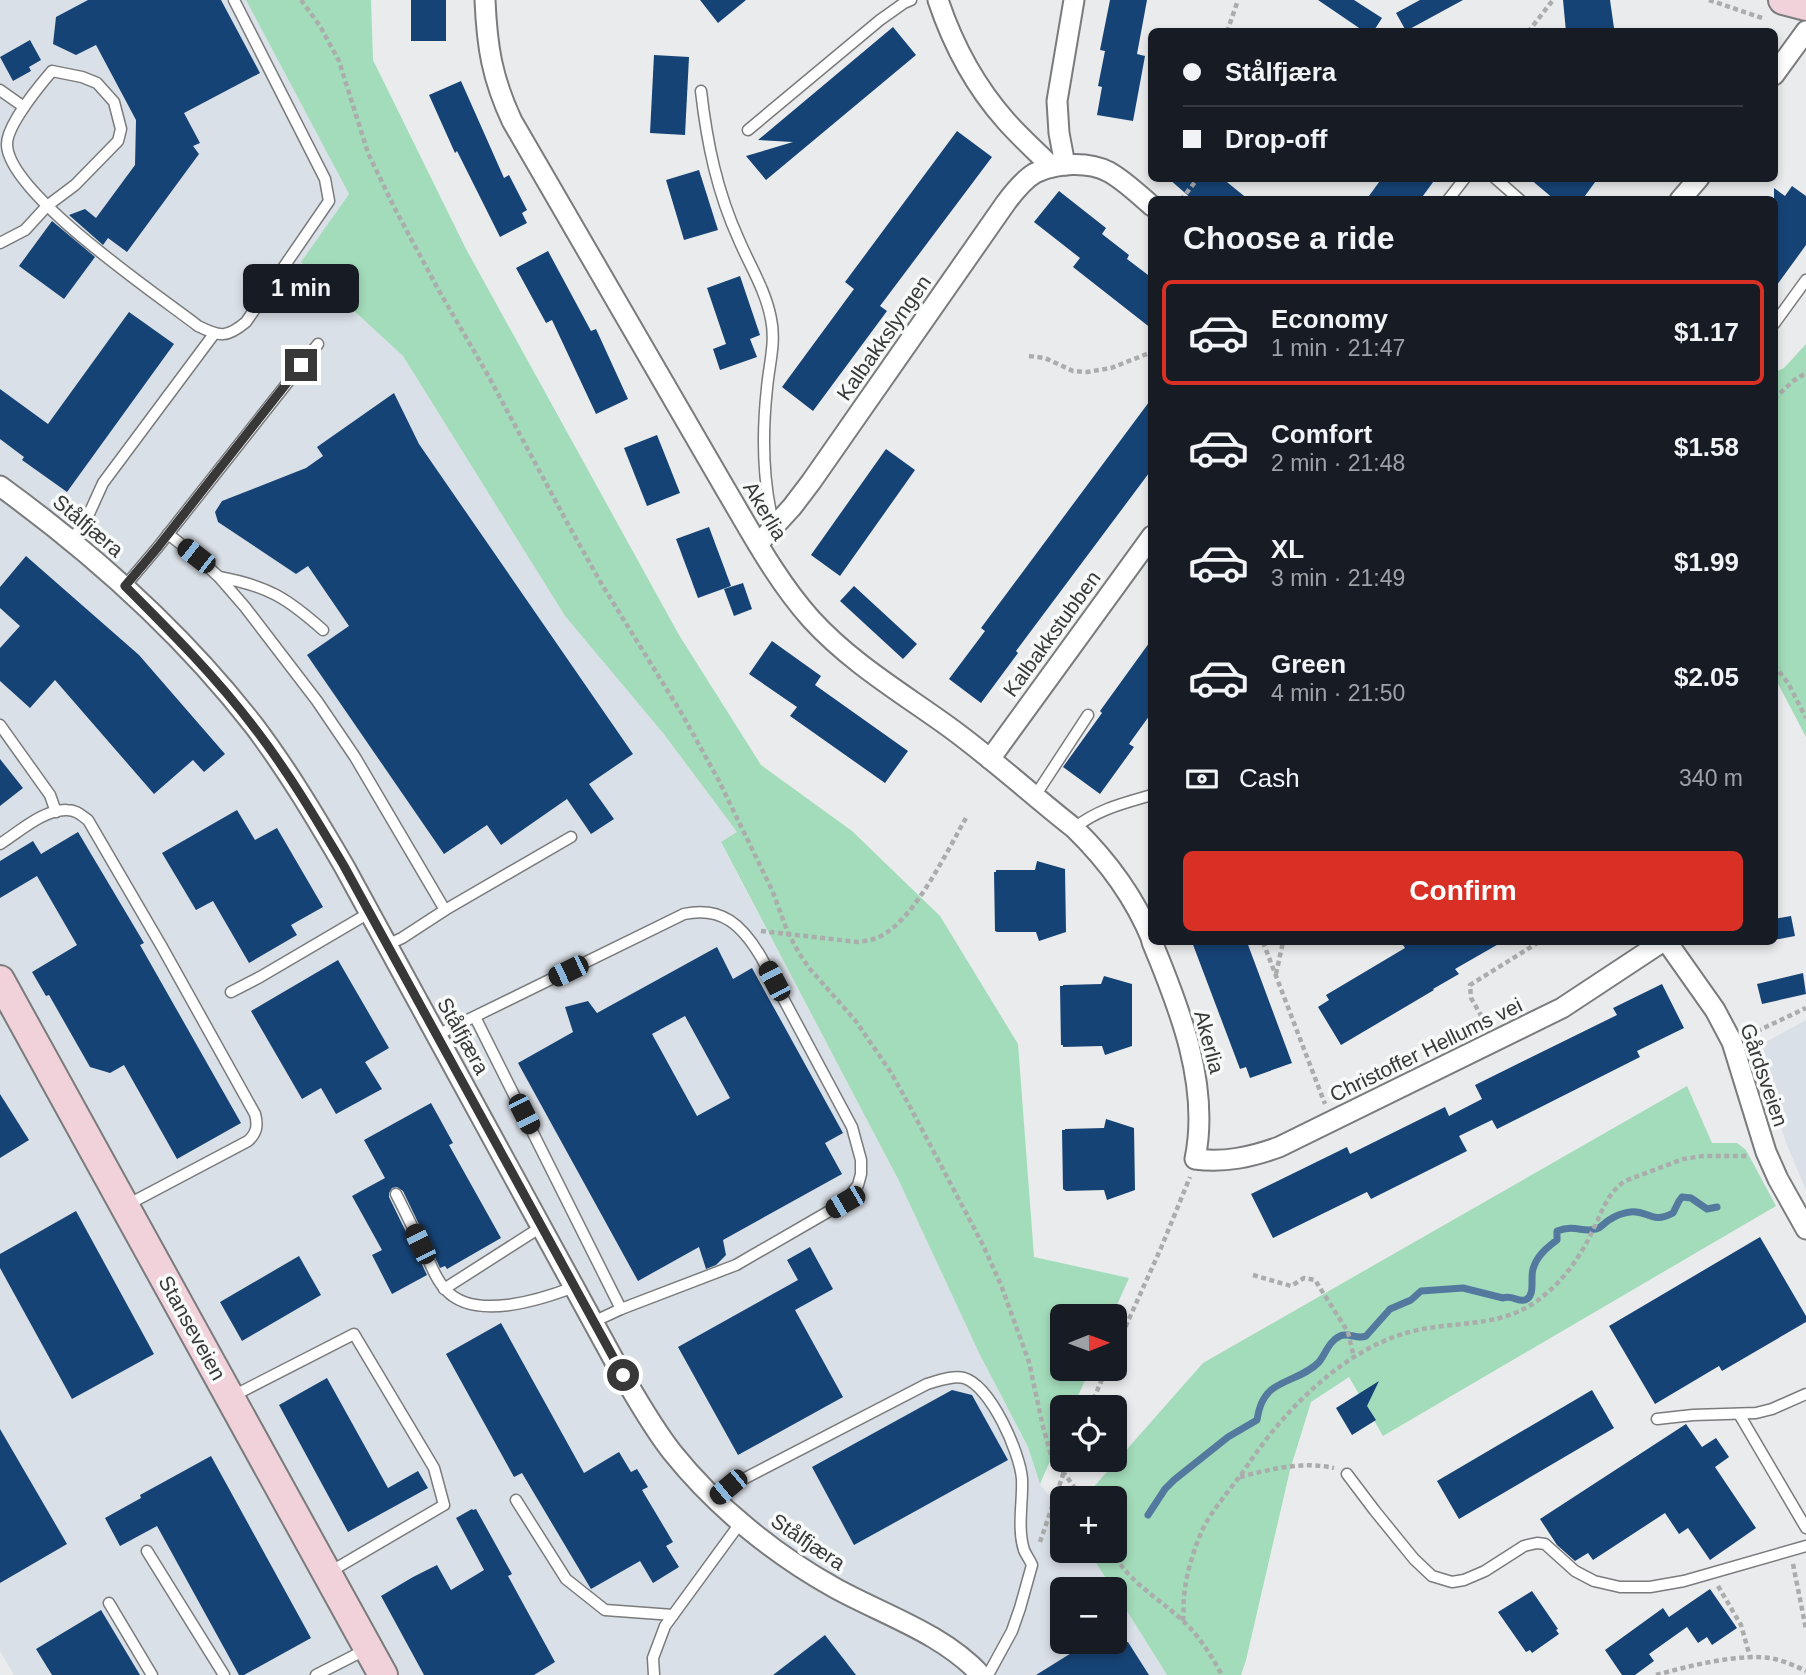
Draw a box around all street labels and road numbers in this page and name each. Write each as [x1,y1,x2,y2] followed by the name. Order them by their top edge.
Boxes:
[832,271,935,405] street label: Kalbakkslyngen
[739,477,792,544] street label: Akerlia
[49,490,128,562] street label: Stålfjæra
[998,566,1105,701] street label: Kalbakkstubben
[433,993,494,1078] street label: Stålfjæra
[1326,993,1526,1106] street label: Christoffer Hellums vei
[1190,1008,1229,1076] street label: Akerlia
[1736,1020,1793,1129] street label: Gårdsveien
[154,1272,231,1384] street label: Stanseveien
[767,1509,850,1575] street label: Stålfjæra

